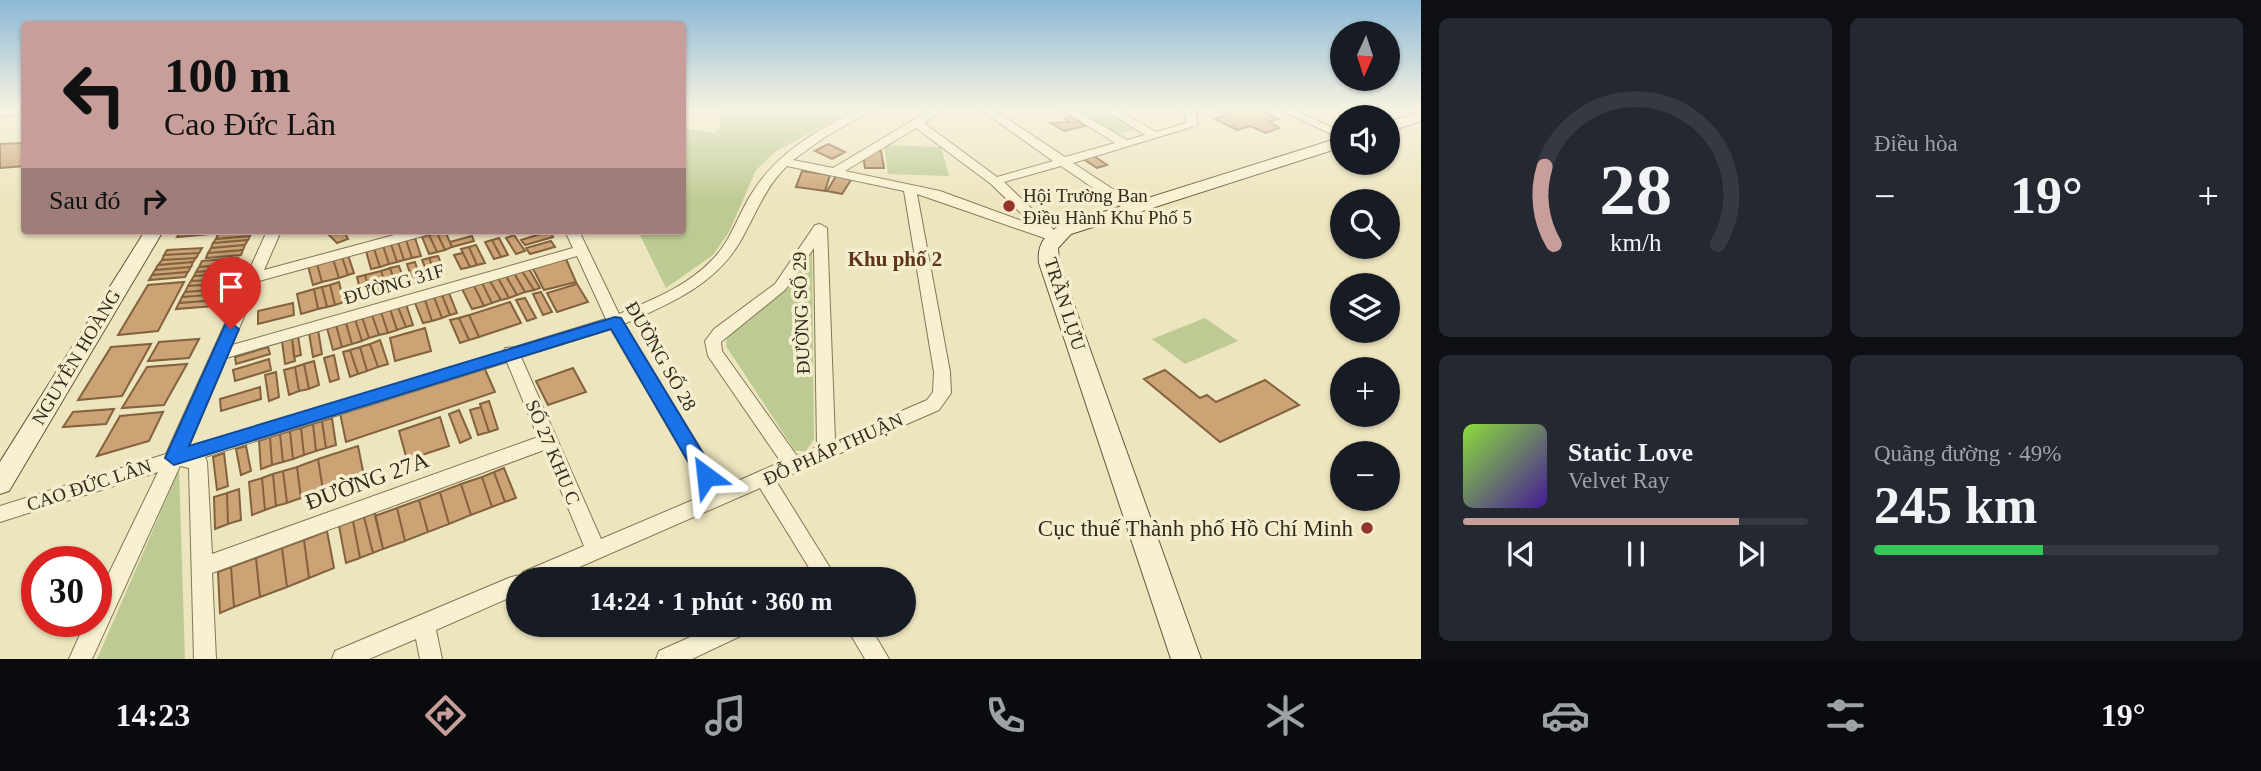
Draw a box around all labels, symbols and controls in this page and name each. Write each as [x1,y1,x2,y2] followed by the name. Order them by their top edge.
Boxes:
[1330,21,1400,91] north arrow
[1330,21,1400,511] map controls
[164,48,291,103] text: 100 m
[49,49,140,140] icon: left
[1330,105,1400,175] button: sound
[164,106,336,142] text: Cao Đức Lân
[1874,131,1958,156] text: Điều hòa
[1599,149,1672,230] text: 28
[2010,167,2083,224] text: 19°
[1874,175,1895,217] text: −
[2198,175,2219,217] text: +
[135,182,173,220] icon: right
[1023,185,1192,228] place label: Hội Trường Ban Điều Hành Khu Phố 5
[49,186,121,215] text: Sau đó
[1330,189,1400,259] button: search
[1001,198,1017,214] marker: Hội Trường Ban Điều Hành Khu Phố 5
[1610,228,1662,255] text: km/h
[848,247,942,271] district label: Khu phố 2
[788,251,814,375] street label: ĐƯỜNG SỐ 29
[1040,255,1090,353] street label: TRẦN LỰU
[201,257,261,329] pin
[341,260,447,308] street label: ĐƯỜNG 31F
[212,268,250,306] icon: arrive
[1330,273,1400,343] button: layers
[27,286,125,428] street label: NGUYỄN HOÀNG
[621,298,701,414] street label: ĐƯỜNG SỐ 28
[1330,357,1400,427] button: +
[522,397,584,507] street label: SỐ 27 KHU C
[760,409,906,489] street label: ĐỖ PHÁP THUẬN
[1568,438,1693,467] text: Static Love
[669,439,743,513] position arrow
[1330,441,1400,511] button: −
[1874,441,2062,466] text: Quãng đường · 49%
[301,446,433,515] street label: ĐƯỜNG 27A
[24,455,154,515] street label: CAO ĐỨC LÂN
[1568,468,1670,493] text: Velvet Ray
[1874,477,2037,534] text: 245 km
[1038,516,1354,541] place label: Cục thuế Thành phố Hồ Chí Minh
[1359,520,1375,536] marker: Cục thuế Thành phố Hồ Chí Minh
[1502,535,1540,573] icon: previous
[1617,535,1655,573] icon: pause
[1732,535,1770,573] icon: next
[21,546,112,637] speed limit sign: 30
[590,587,832,616] text: 14:24 · 1 phút · 360 m
[421,691,470,740] icon: directions
[701,691,750,740] icon: music
[981,691,1030,740] icon: phone
[1261,691,1310,740] icon: climate
[1541,691,1590,740] icon: car
[1821,691,1870,740] icon: filters
[115,697,190,733] text: 14:23
[2101,697,2145,733] text: 19°

